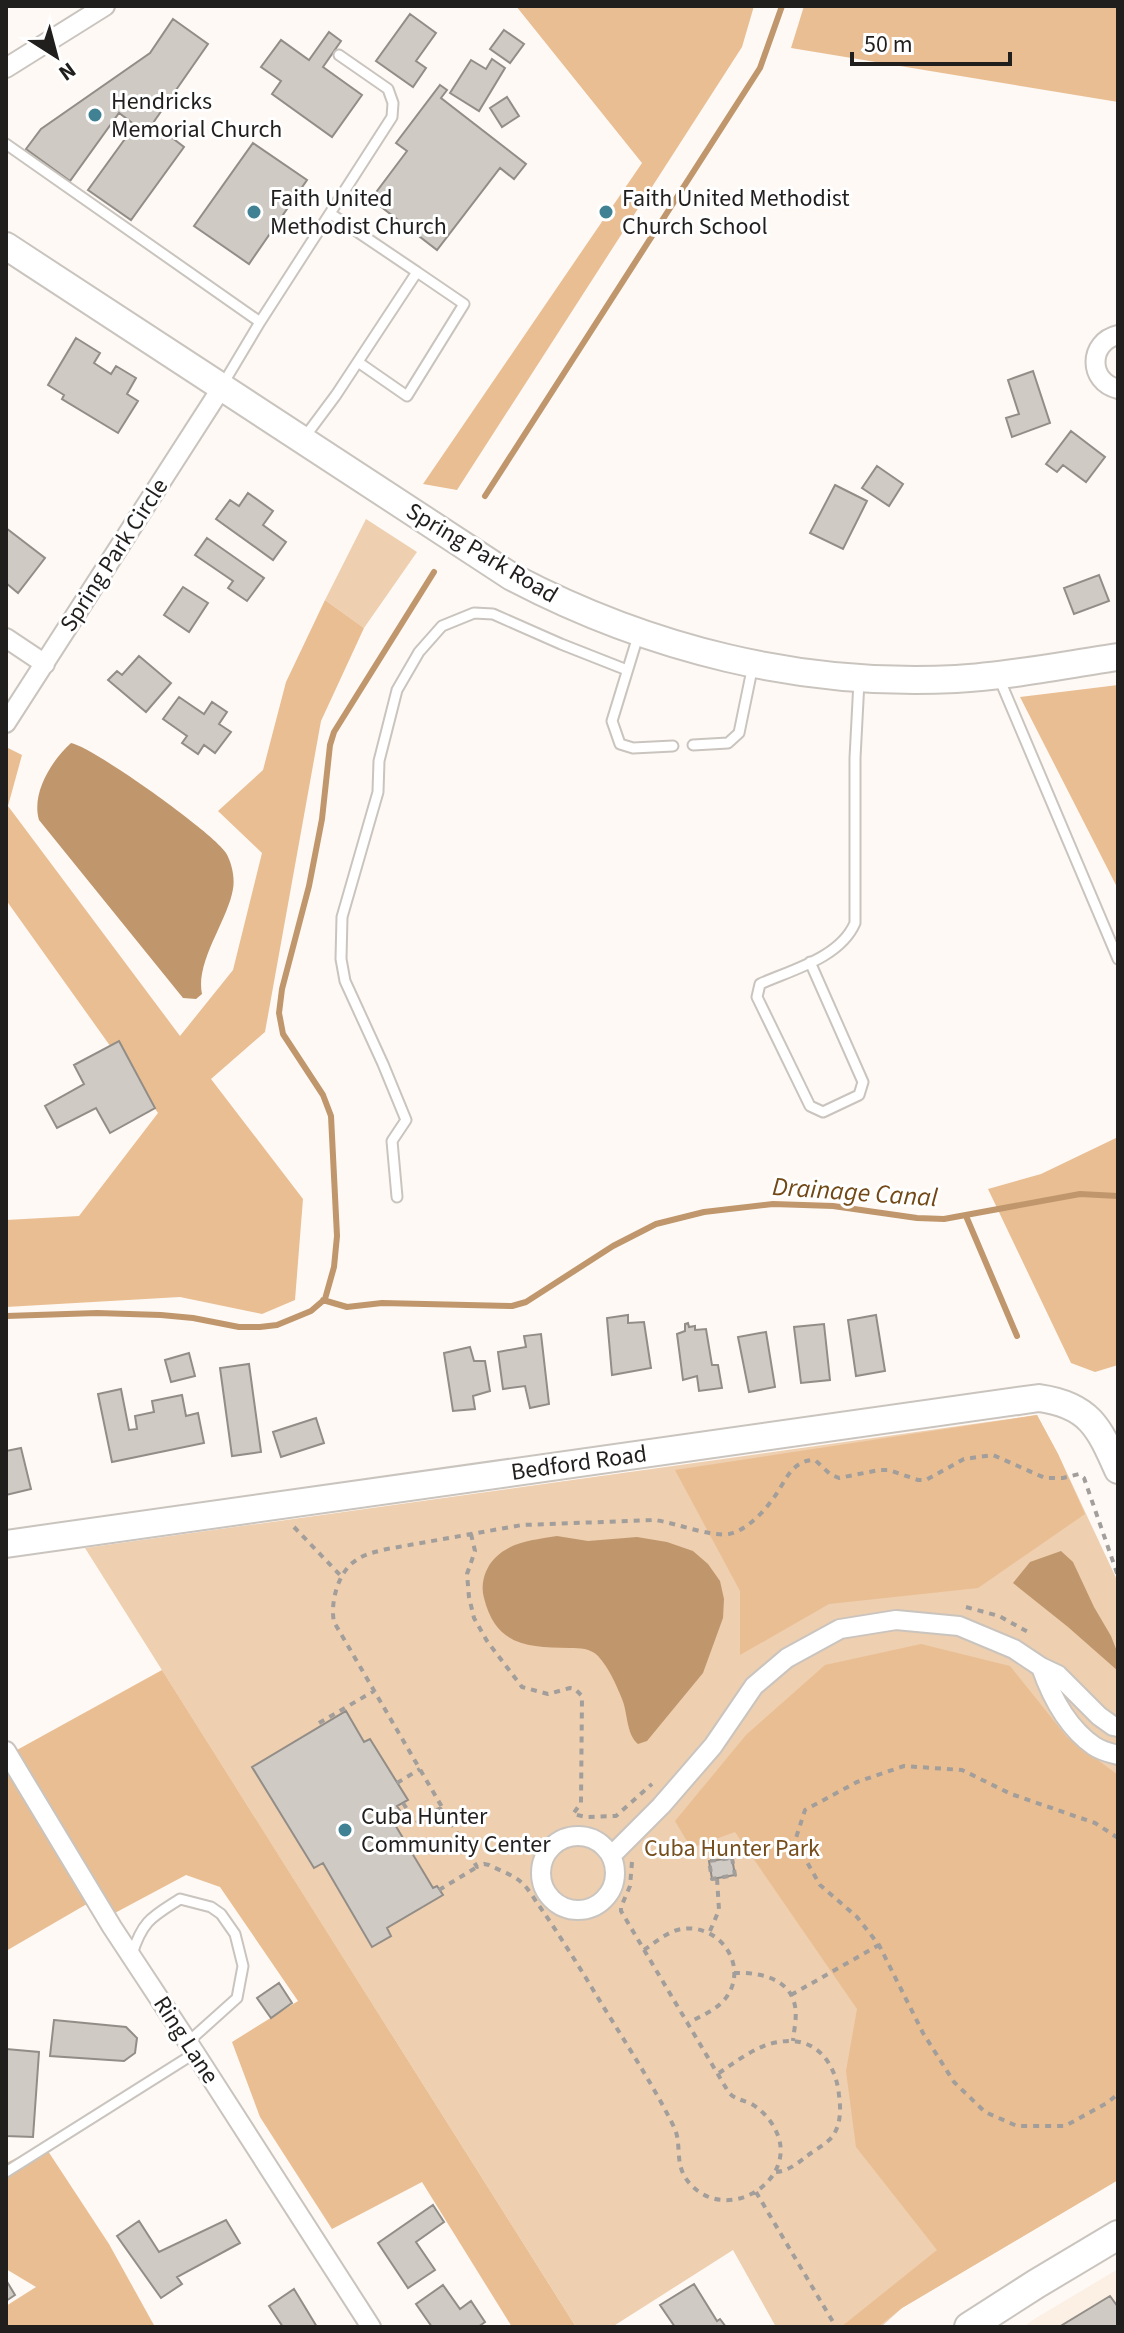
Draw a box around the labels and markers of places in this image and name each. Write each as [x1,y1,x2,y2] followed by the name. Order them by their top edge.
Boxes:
[111,84,282,147] place label: Hendricks Memorial Church
[86,106,104,124] marker: Hendricks Memorial Church
[270,181,447,244] place label: Faith United Methodist Church
[622,181,850,244] place label: Faith United Methodist Church School
[245,203,263,221] marker: Faith United Methodist Church
[597,203,615,221] marker: Faith United Methodist Church School
[361,1799,551,1862] place label: Cuba Hunter Community Center
[336,1821,354,1839] marker: Cuba Hunter Community Center

